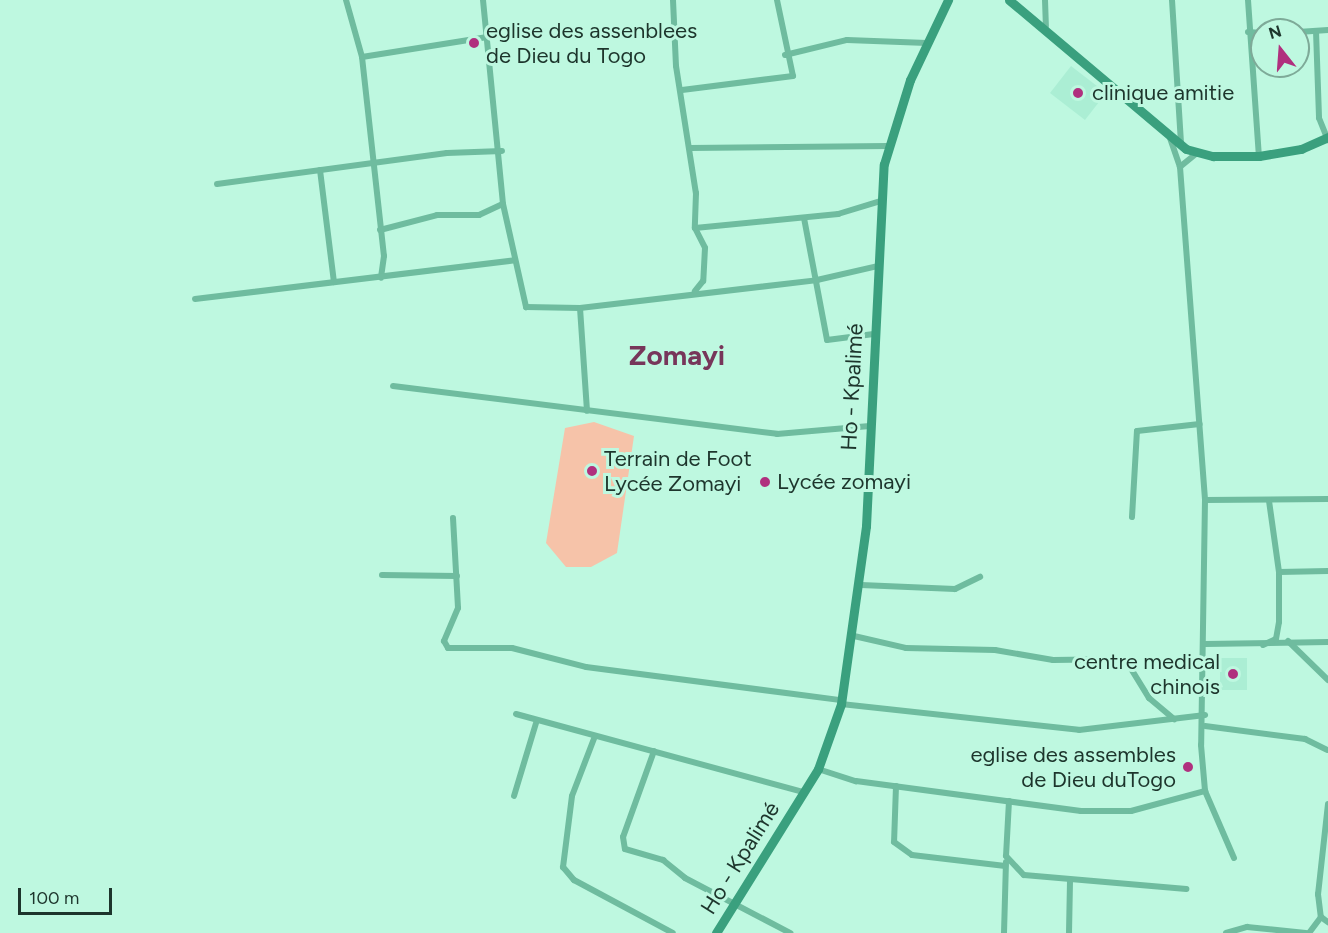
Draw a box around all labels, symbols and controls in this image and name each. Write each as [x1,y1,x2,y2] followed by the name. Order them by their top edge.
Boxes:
[486,17,697,68] place label: eglise des assenblees de Dieu du Togo
[1250,18,1310,78] north arrow
[1266,21,1284,43] text: N
[467,36,481,50] marker: eglise des assenblees de Dieu du Togo
[1092,80,1234,106] place label: clinique amitie
[1069,84,1087,102] marker: clinique amitie
[835,323,869,451] street label: Ho - Kpalimé
[629,338,725,372] district label: Zomayi
[604,445,752,496] place label: Terrain de Foot Lycée Zomayi
[585,464,599,478] marker: Terrain de Foot Lycée Zomayi
[777,469,911,495] place label: Lycée zomayi
[758,475,772,489] marker: Lycée zomayi
[1074,648,1220,700] place label: centre medical chinois
[1224,665,1242,683] marker: centre medical chinois
[970,741,1176,792] place label: eglise des assembles de Dieu duTogo
[1181,760,1195,774] marker: eglise des assembles de Dieu duTogo
[695,797,785,919] street label: Ho - Kpalimé
[21,876,116,914] scale bar
[29,887,79,909] text: 100 m

